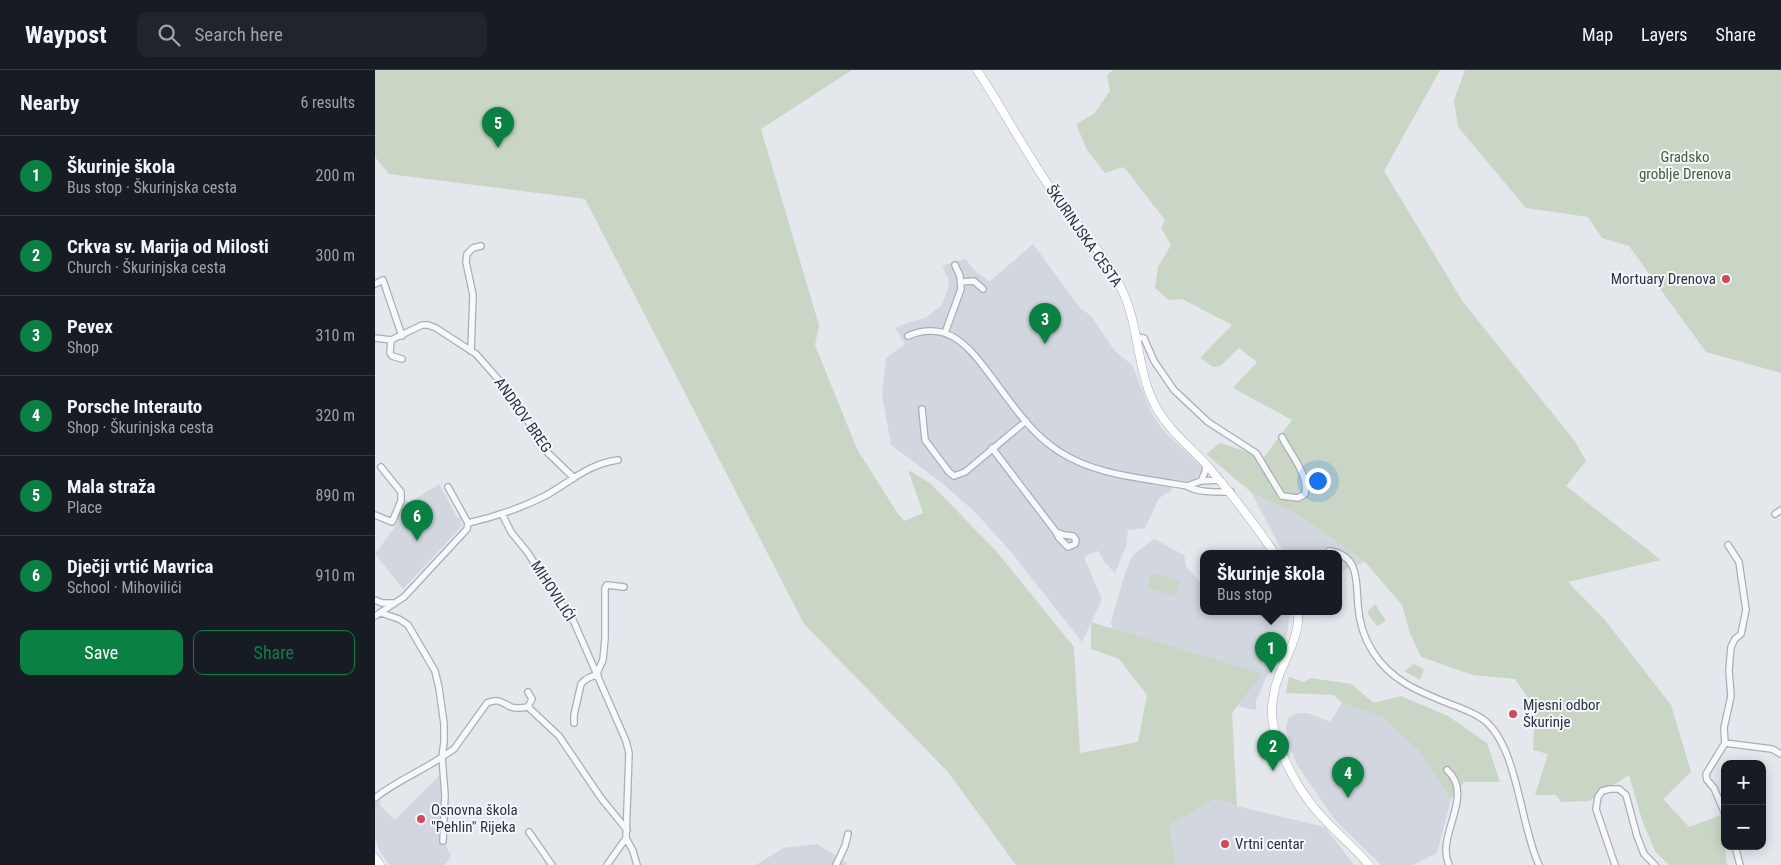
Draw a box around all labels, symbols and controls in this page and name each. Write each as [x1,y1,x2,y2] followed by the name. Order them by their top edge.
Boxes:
[137,12,487,57] search box
[25,21,107,49] text: Waypost
[155,21,183,49] icon: search
[195,23,283,46] text: Search here
[1582,24,1613,45] text: Map
[1641,24,1688,45] text: Layers
[1716,24,1756,45] text: Share
[20,91,79,115] text: Nearby
[300,93,355,112] text: 6 results
[482,107,514,148] pin: 5
[1639,148,1731,183] park label: Gradsko groblje Drenova
[67,155,175,178] text: Škurinje škola
[32,166,40,185] text: 1
[316,166,355,185] text: 200 m
[67,178,237,197] text: Bus stop · Škurinjska cesta
[1042,182,1126,291] street label: ŠKURINJSKA CESTA
[67,235,269,258] text: Crkva sv. Marija od Milosti
[32,246,40,265] text: 2
[316,246,355,265] text: 300 m
[67,258,226,277] text: Church · Škurinjska cesta
[1611,270,1716,288] place label: Mortuary Drenova
[1720,273,1732,285] marker: Mortuary Drenova
[1029,303,1061,344] pin: 3
[67,315,113,338] text: Pevex
[32,326,40,345] text: 3
[316,326,355,345] text: 310 m
[67,338,99,357] text: Shop
[490,374,556,456] street label: ANDROV BREG
[67,395,202,418] text: Porsche Interauto
[32,406,40,425] text: 4
[316,406,355,425] text: 320 m
[67,418,214,437] text: Shop · Škurinjska cesta
[1305,468,1331,494] your location
[67,475,155,498] text: Mala straža
[32,486,40,505] text: 5
[316,486,355,505] text: 890 m
[67,498,102,517] text: Place
[401,500,433,541] pin: 6
[1200,550,1342,615] popup
[67,555,214,578] text: Dječji vrtić Mavrica
[527,557,579,625] street label: MIHOVILIĆI
[1217,562,1325,585] text: Škurinje škola
[32,566,40,585] text: 6
[316,566,355,585] text: 910 m
[67,578,182,597] text: School · Mihovilići
[1217,585,1272,604] text: Bus stop
[20,630,183,675] button: Save
[193,630,355,675] button: Share
[1255,632,1287,673] pin: 1
[1523,696,1601,731] place label: Mjesni odbor Škurinje
[1507,708,1519,720] marker: Mjesni odbor Škurinje
[1257,730,1289,771] pin: 2
[1332,757,1364,798] pin: 4
[1721,760,1766,850] map controls
[1721,760,1766,805] button: +
[431,801,518,836] place label: Osnovna škola "Pehlin" Rijeka
[1721,805,1766,850] button: −
[415,813,427,825] marker: Osnovna škola "Pehlin" Rijeka
[1235,835,1305,853] place label: Vrtni centar
[1219,838,1231,850] marker: Vrtni centar

